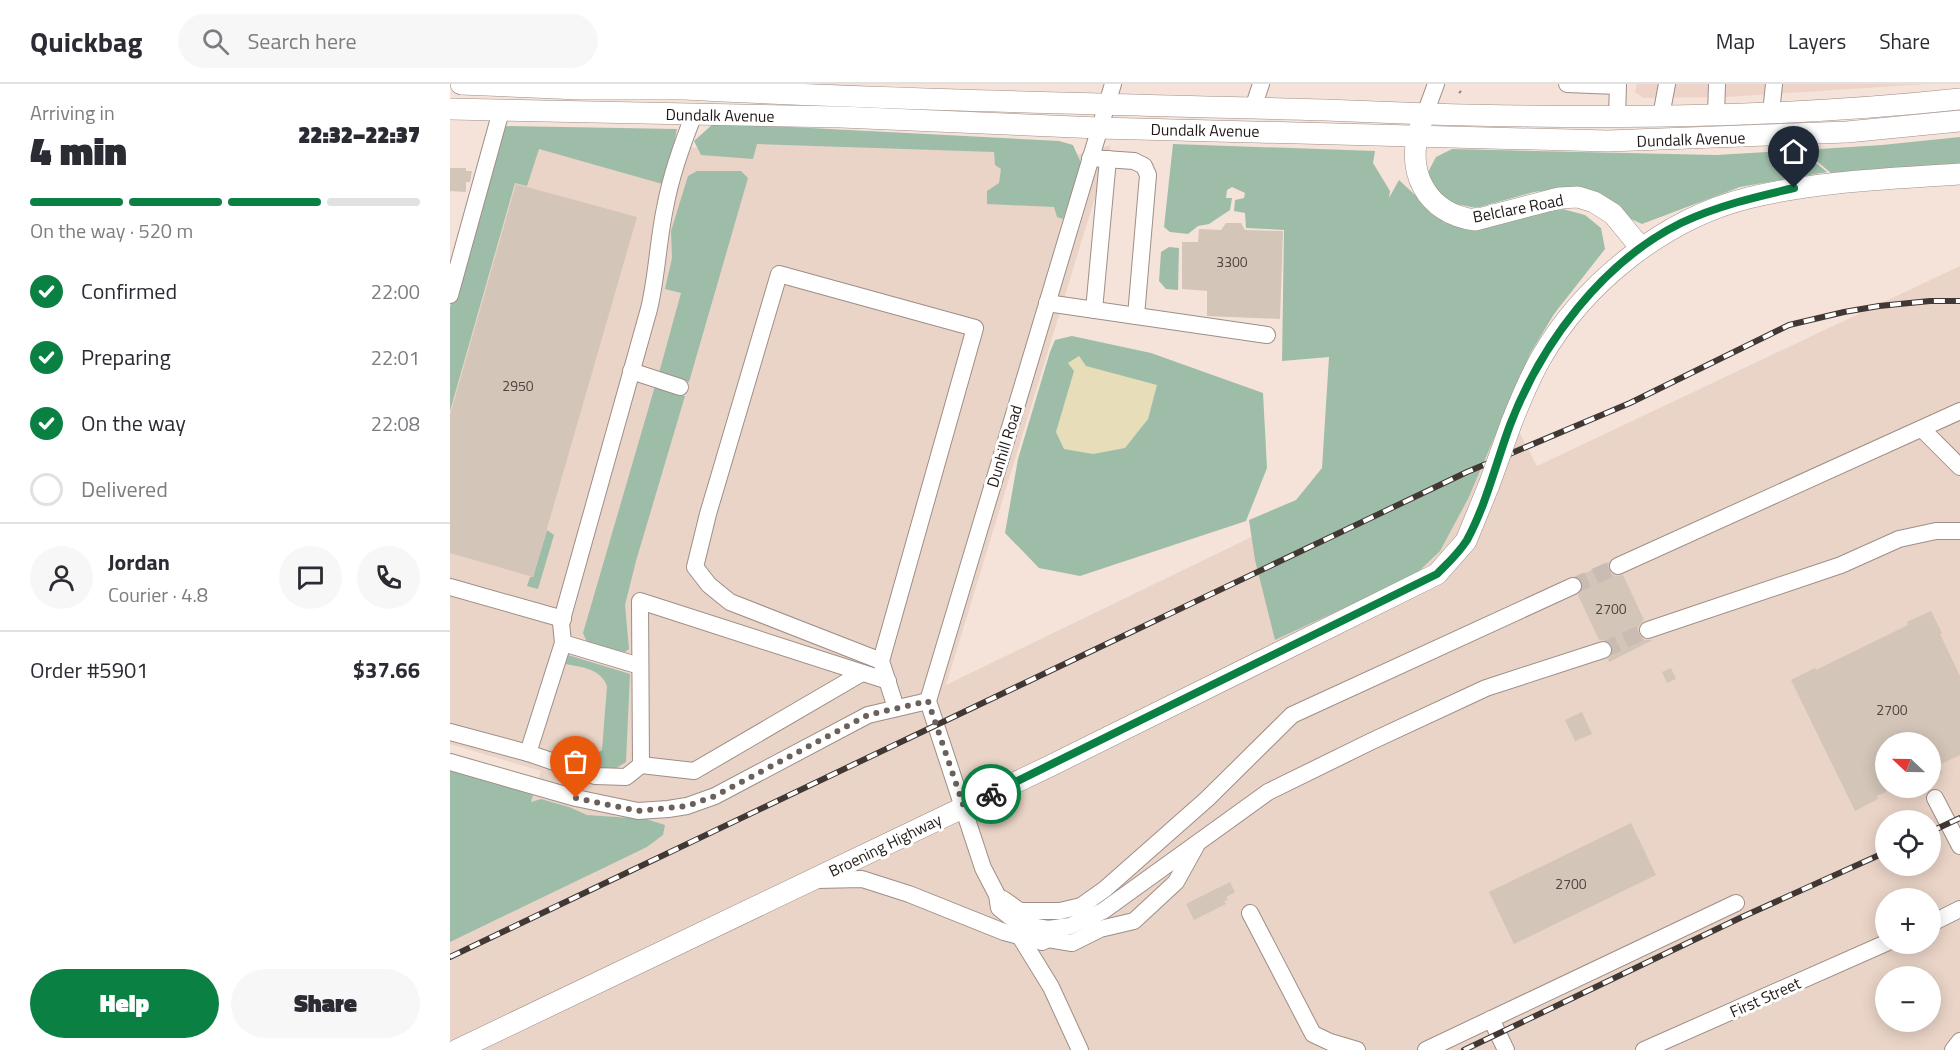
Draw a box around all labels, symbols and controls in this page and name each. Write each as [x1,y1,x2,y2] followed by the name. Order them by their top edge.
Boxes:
[178,14,598,68] search box
[30,20,142,63] text: Quickbag
[247,24,357,58] text: Search here
[199,25,232,58] icon: search
[1716,25,1755,57] text: Map
[1788,25,1846,57] text: Layers
[1879,25,1930,57] text: Share
[30,97,115,128] text: Arriving in
[665,102,775,128] street label: Dundalk Avenue
[1150,117,1260,143] street label: Dundalk Avenue
[298,118,420,152] text: 22:32–22:37
[30,121,127,180] text: 4 min
[1636,125,1746,153] street label: Dundalk Avenue
[1768,126,1819,188] pin
[1777,135,1810,168] icon: home
[1471,187,1565,229] street label: Belclare Road
[30,215,193,246] text: On the way · 520 m
[1216,251,1248,272] house number: 3300
[81,274,177,308] text: Confirmed
[30,275,63,308] icon: check
[371,276,420,307] text: 22:00
[81,340,171,374] text: Preparing
[30,341,63,374] icon: check
[371,342,420,373] text: 22:01
[502,375,534,396] house number: 2950
[980,402,1028,490] street label: Dunhill Road
[81,406,186,440] text: On the way
[30,407,63,440] icon: check
[371,408,420,439] text: 22:08
[81,472,168,506] text: Delivered
[108,545,170,579] text: Jordan
[30,546,93,609] button: person
[279,546,342,609] button: chat
[357,546,420,609] button: phone
[108,579,208,610] text: Courier · 4.8
[1595,598,1627,619] house number: 2700
[30,653,149,687] text: Order #5901
[353,653,420,687] text: $37.66
[1876,699,1908,720] house number: 2700
[1875,732,1941,798] north arrow
[1875,732,1941,1032] map controls
[550,736,601,798] pin
[559,745,592,778] icon: bag
[961,764,1021,824] courier
[975,778,1008,811] icon: bike
[824,807,946,883] street label: Broening Highway
[1875,810,1941,876] button: locate
[1555,873,1587,894] house number: 2700
[1875,888,1941,954] button: +
[1875,966,1941,1032] button: −
[30,969,219,1038] button: Help
[231,969,420,1038] button: Share
[1726,971,1805,1023] street label: First Street

